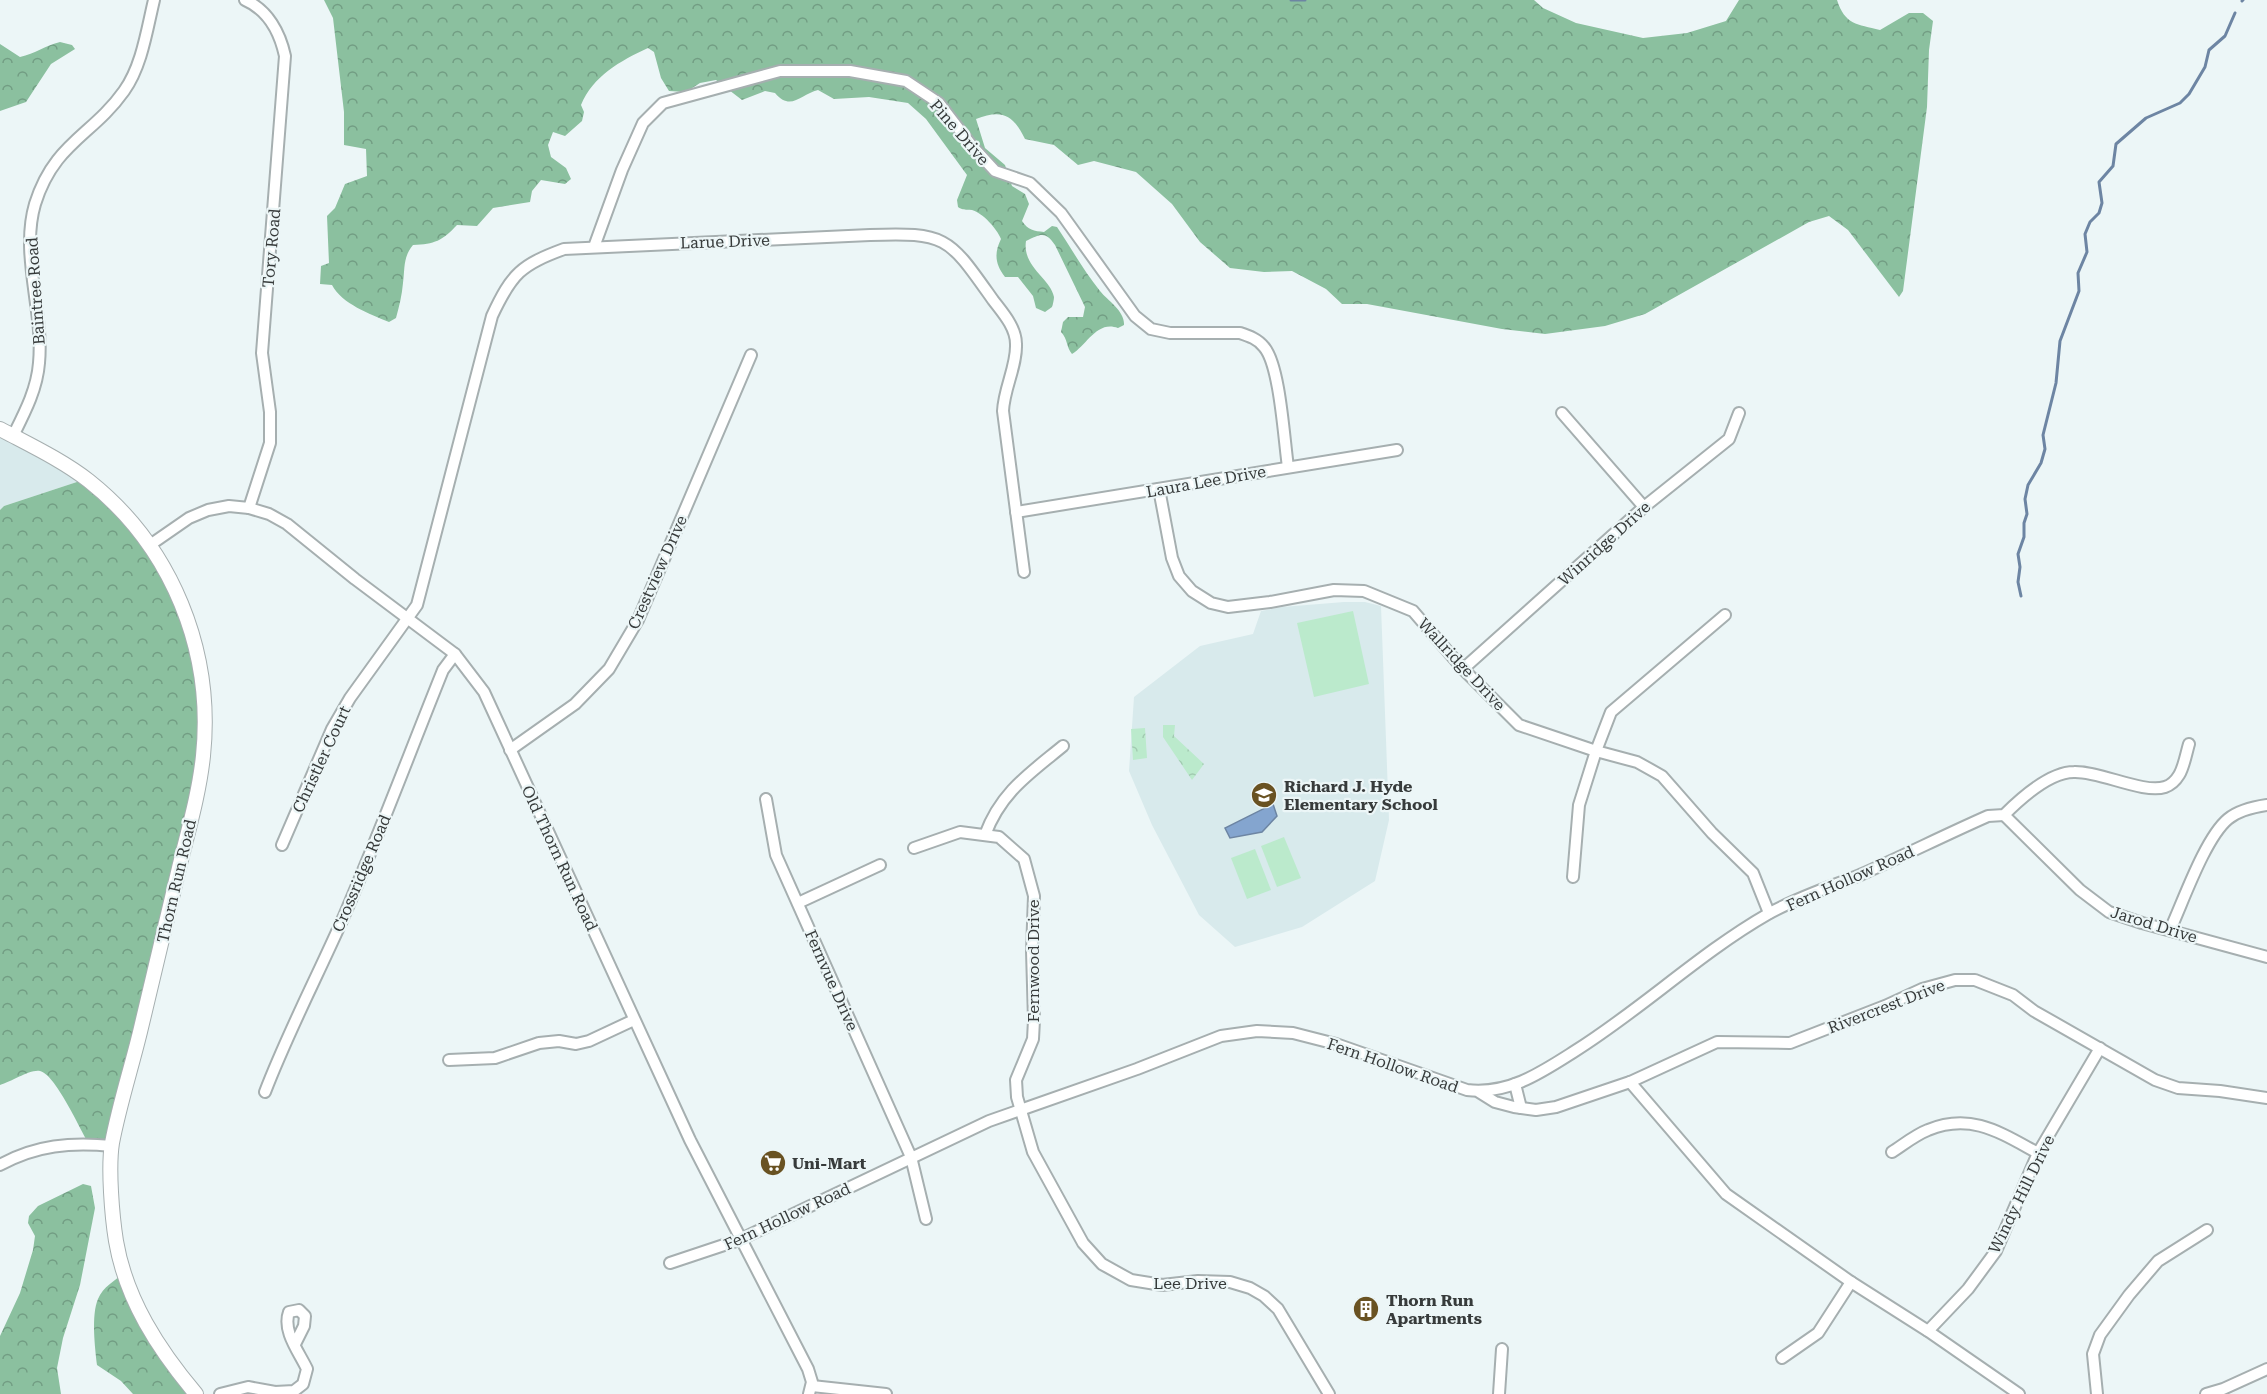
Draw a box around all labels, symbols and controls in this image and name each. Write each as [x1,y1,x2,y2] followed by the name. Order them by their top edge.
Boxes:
[926,96,993,169] street label: Pine Drive
[259,208,284,288] street label: Tory Road
[680,230,770,253] street label: Larue Drive
[22,236,49,346] street label: Baintree Road
[1145,462,1268,501] street label: Laura Lee Drive
[1555,497,1654,590] street label: Winridge Drive
[624,512,691,632] street label: Crestview Drive
[1414,614,1509,715] street label: Wallridge Drive
[288,703,355,816] street label: Christler Court
[1284,777,1439,814] place label: Richard J. Hyde Elementary School
[1249,780,1279,810] school or university icon: Richard J. Hyde Elementary School
[518,782,602,934] street label: Old Thorn Run Road
[328,812,395,935] street label: Crossridge Road
[153,817,200,945] street label: Thorn Run Road
[1783,842,1917,915] street label: Fern Hollow Road
[1024,899,1043,1023] street label: Fernwood Drive
[2108,902,2200,947] street label: Jarod Drive
[801,927,862,1034] street label: Fernvue Drive
[1825,975,1948,1038] street label: Rivercrest Drive
[1325,1034,1461,1097] street label: Fern Hollow Road
[1985,1132,2058,1257] street label: Windy Hill Drive
[758,1148,788,1178] supermarket icon: Uni-Mart
[792,1154,867,1173] place label: Uni-Mart
[721,1179,854,1254] street label: Fern Hollow Road
[1153,1274,1227,1293] street label: Lee Drive
[1386,1291,1482,1328] place label: Thorn Run Apartments
[1351,1294,1381,1324] building icon: Thorn Run Apartments

